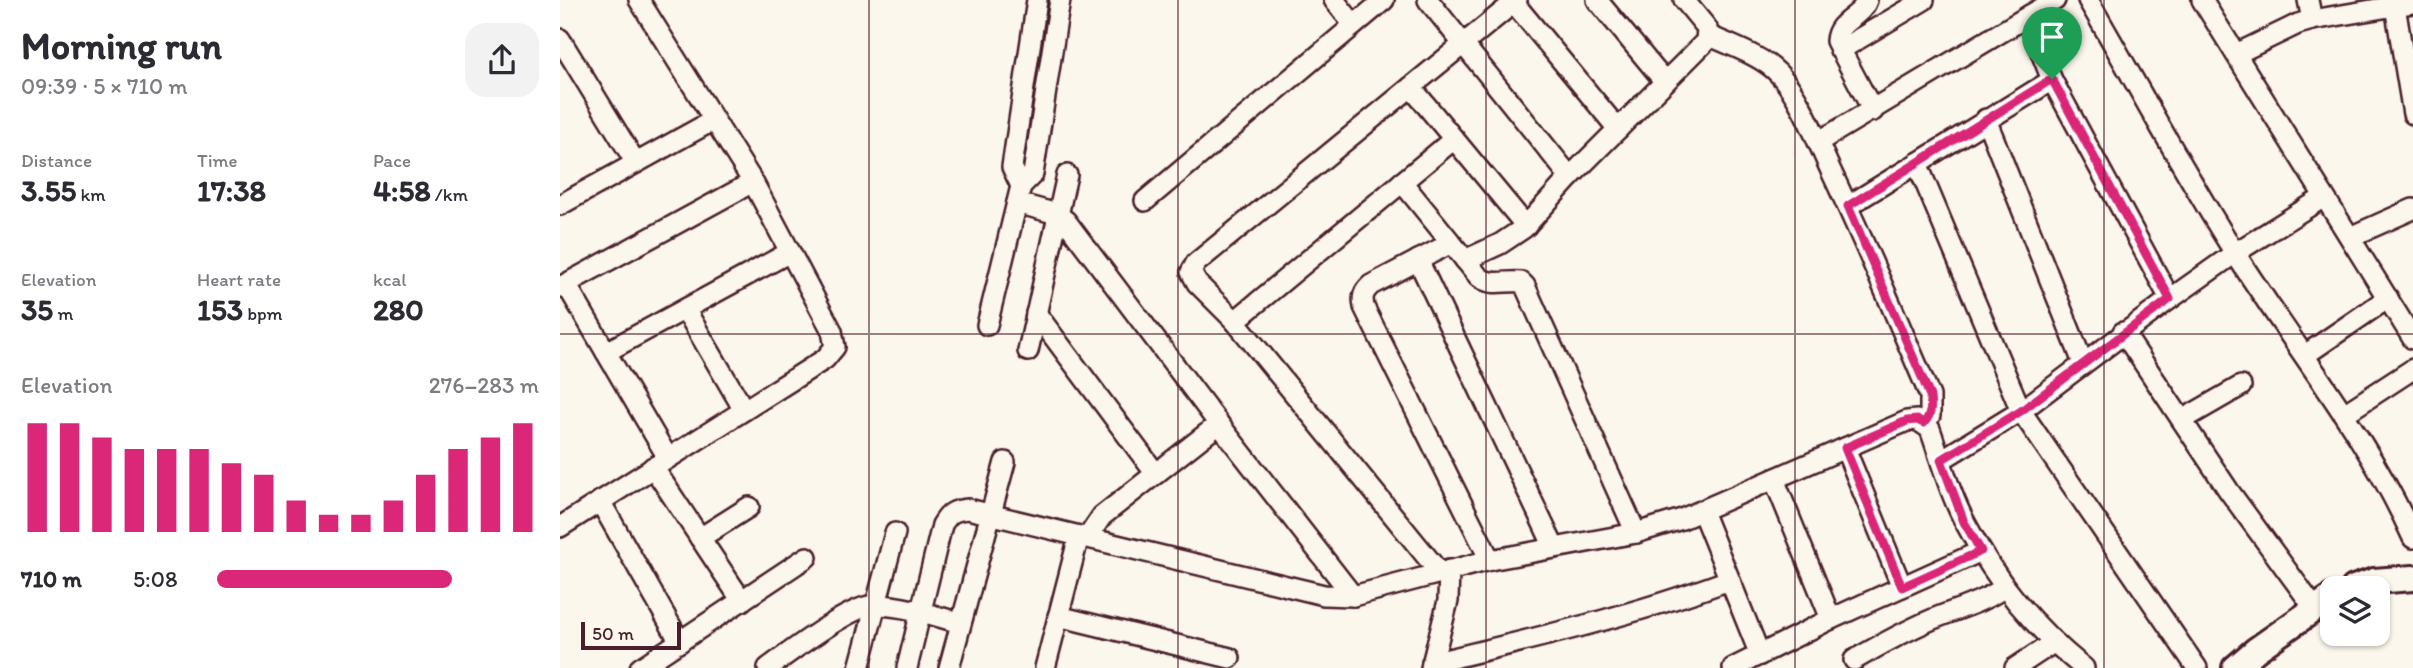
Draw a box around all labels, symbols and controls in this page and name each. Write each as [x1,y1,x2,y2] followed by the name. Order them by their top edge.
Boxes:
[2022,7,2082,79] pin
[2033,18,2071,56] icon: arrive
[21,23,222,69] text: Morning run
[465,23,539,97] button: share
[21,72,188,100] text: 09:39 · 5 × 710 m
[21,149,92,172] text: Distance
[197,149,238,172] text: Time
[373,149,411,172] text: Pace
[21,172,76,209] text: 3.55
[197,172,266,209] text: 17:38
[373,172,431,209] text: 4:58
[76,183,106,206] text: km
[431,183,468,206] text: /km
[21,268,97,291] text: Elevation
[197,268,281,291] text: Heart rate
[373,268,407,291] text: kcal
[21,291,53,328] text: 35
[197,291,243,328] text: 153
[373,291,424,328] text: 280
[53,302,73,325] text: m
[243,302,283,325] text: bpm
[21,371,112,399] text: Elevation
[429,371,539,399] text: 276–283 m
[21,565,82,593] text: 710 m
[133,565,177,593] text: 5:08
[2320,576,2390,646] map controls
[2320,576,2390,646] button: layers
[581,619,681,651] scale bar
[592,622,634,645] text: 50 m

